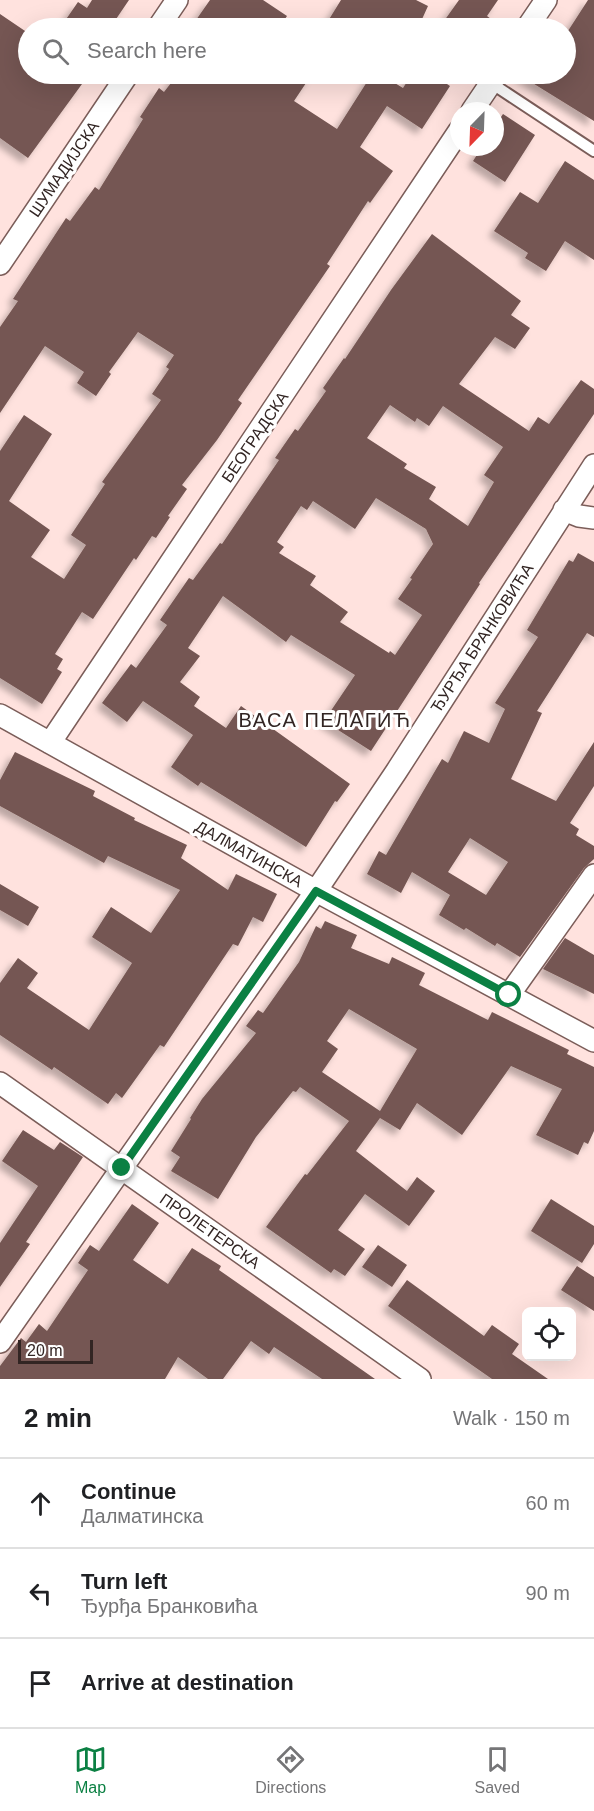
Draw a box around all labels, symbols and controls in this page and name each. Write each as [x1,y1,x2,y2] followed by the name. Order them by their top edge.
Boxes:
[18,18,576,84] search box
[39,35,72,68] icon: search
[87,38,207,63] text: Search here
[450,102,504,156] north arrow
[26,118,102,220] street label: ШУМАДИЈСКА
[218,388,292,485] street label: БЕОГРАДСКА
[427,560,537,716] street label: ЂУРЂА БРАНКОВИЋА
[239,709,411,731] district label: ВАСА ПЕЛАГИЋ
[193,818,306,891] street label: ДАЛМАТИНСКА
[495,981,521,1007] route start
[108,1154,134,1180] route end
[157,1190,263,1272] street label: ПРОЛЕТЕРСКА
[522,1307,576,1361] map controls
[522,1307,576,1361] button: locate
[18,1337,93,1364] scale bar
[27,1342,63,1359] text: 20 m
[24,1403,92,1433] text: 2 min
[453,1407,570,1429] text: Walk · 150 m
[81,1479,176,1504] text: Continue
[24,1487,57,1520] icon: ahead
[526,1492,570,1514] text: 60 m
[81,1505,203,1527] text: Далматинска
[81,1569,167,1594] text: Turn left
[24,1577,57,1610] icon: left
[526,1582,570,1604] text: 90 m
[81,1595,258,1617] text: Ђурђа Бранковића
[24,1667,57,1700] icon: arrive
[81,1670,294,1695] text: Arrive at destination
[74,1743,107,1797] tab: Map
[255,1743,326,1797] tab: Directions
[475,1743,520,1797] tab: Saved

